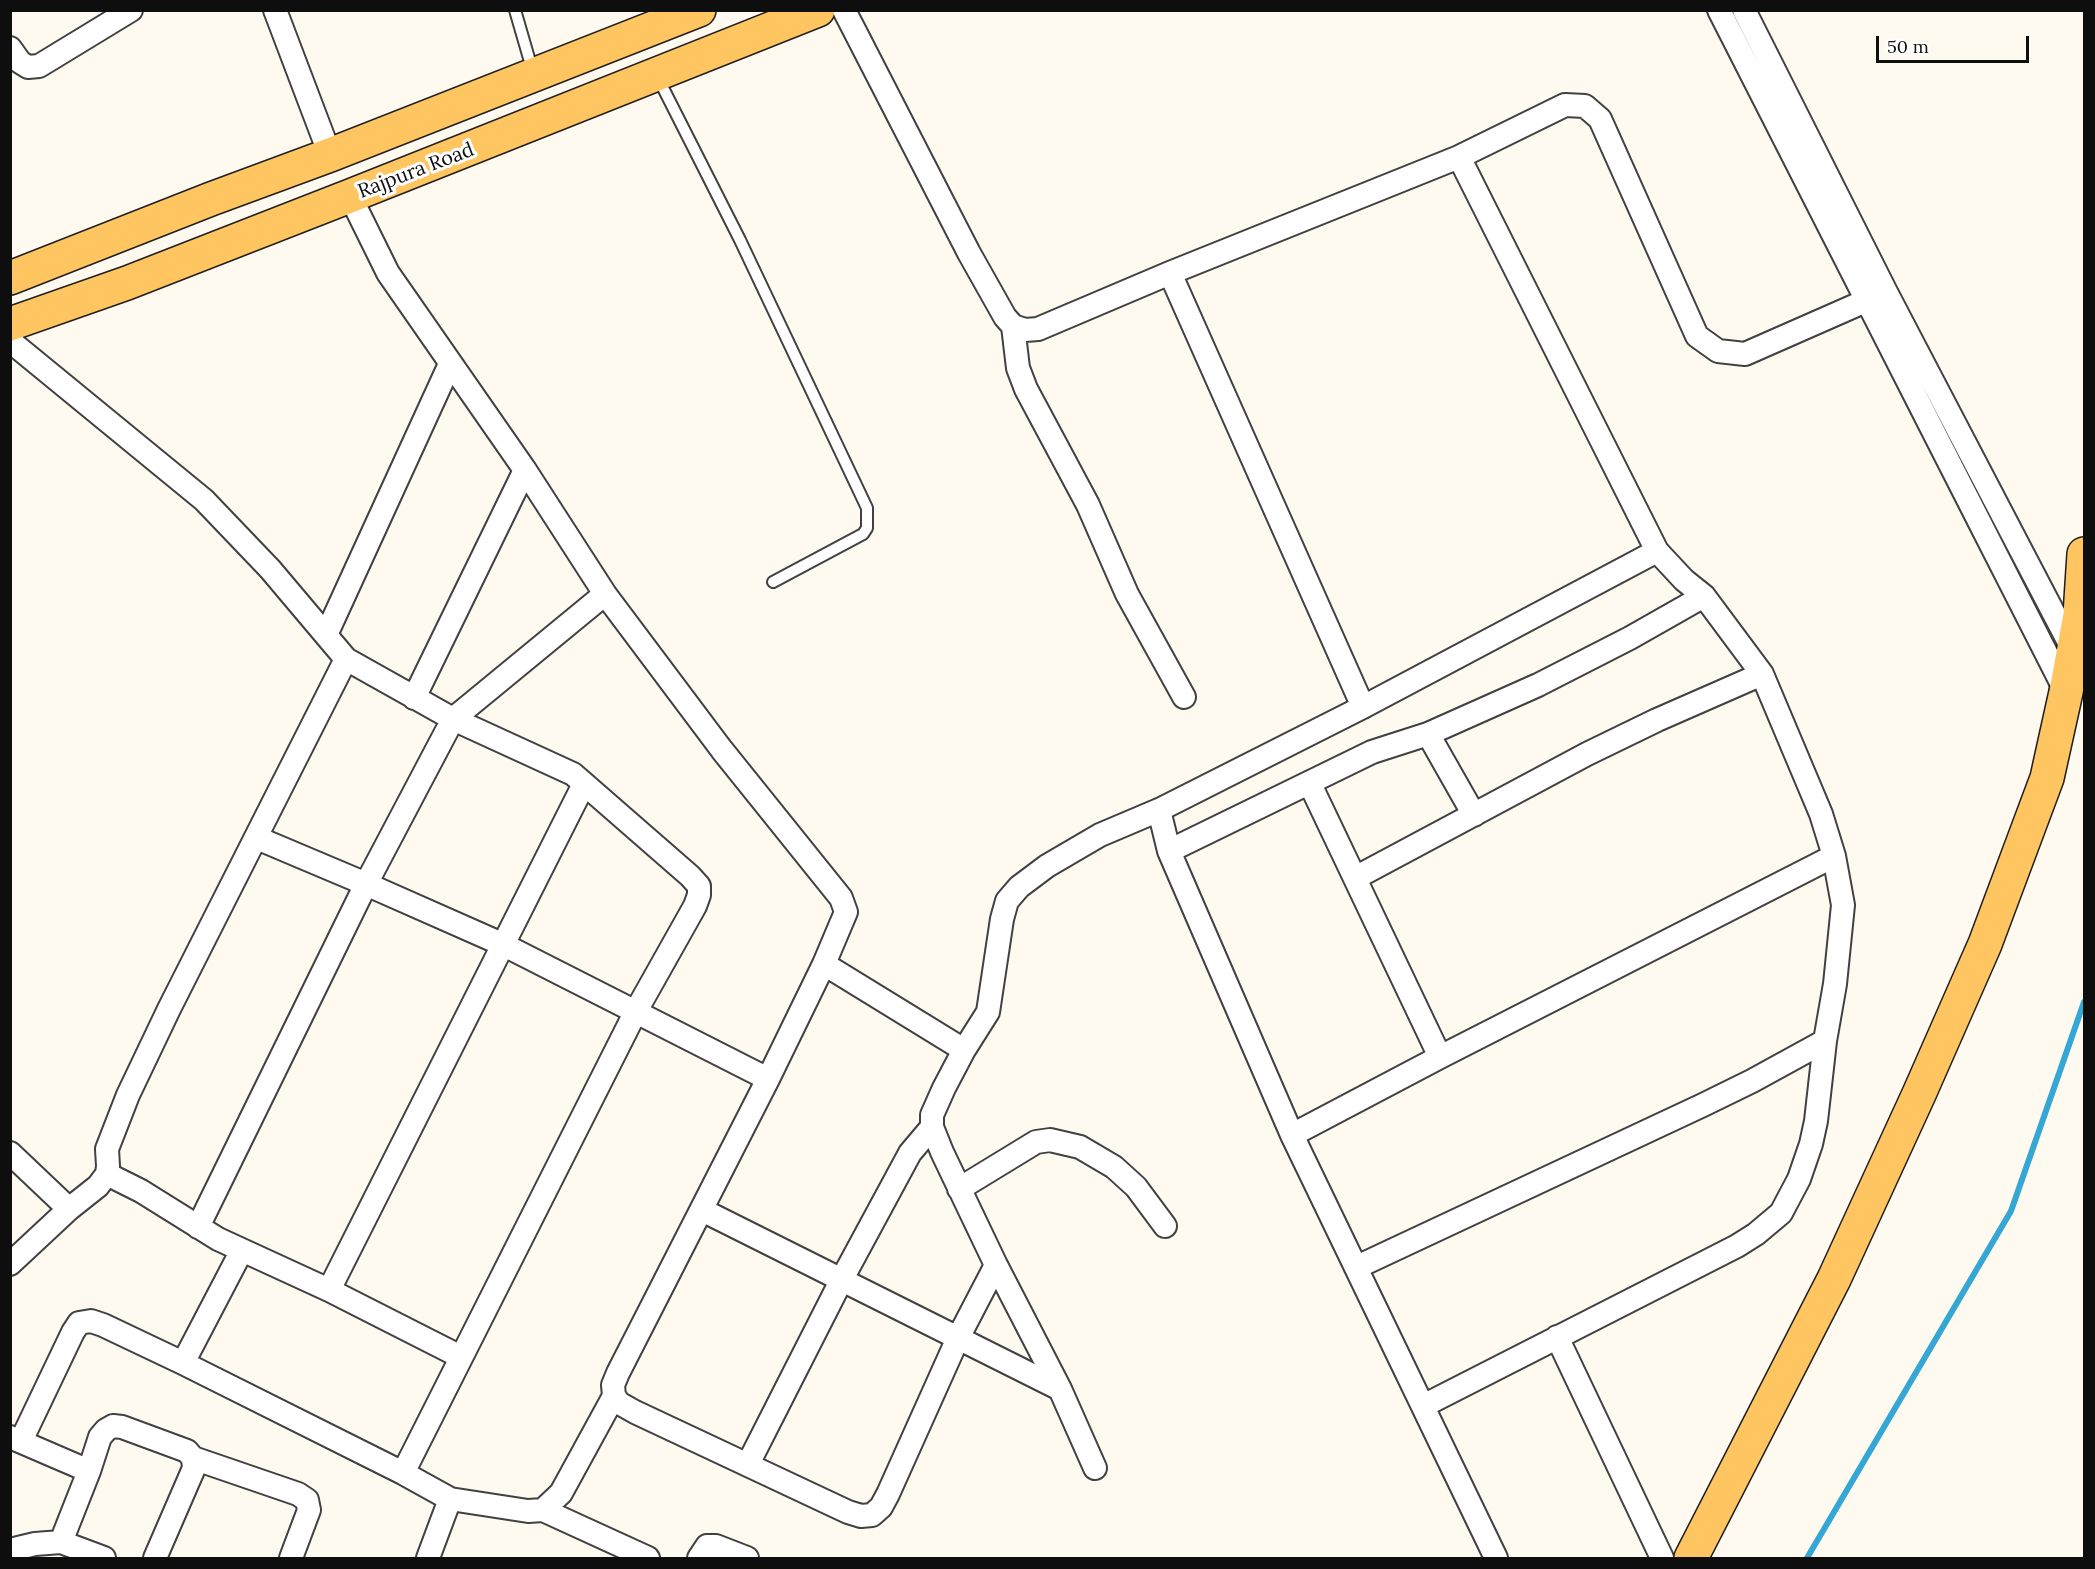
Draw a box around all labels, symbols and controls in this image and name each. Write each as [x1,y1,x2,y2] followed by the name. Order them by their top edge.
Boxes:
[1879,24,2032,62] scale bar
[1887,35,1929,58] text: 50 m
[355,138,477,204] street label: Rajpura Road

